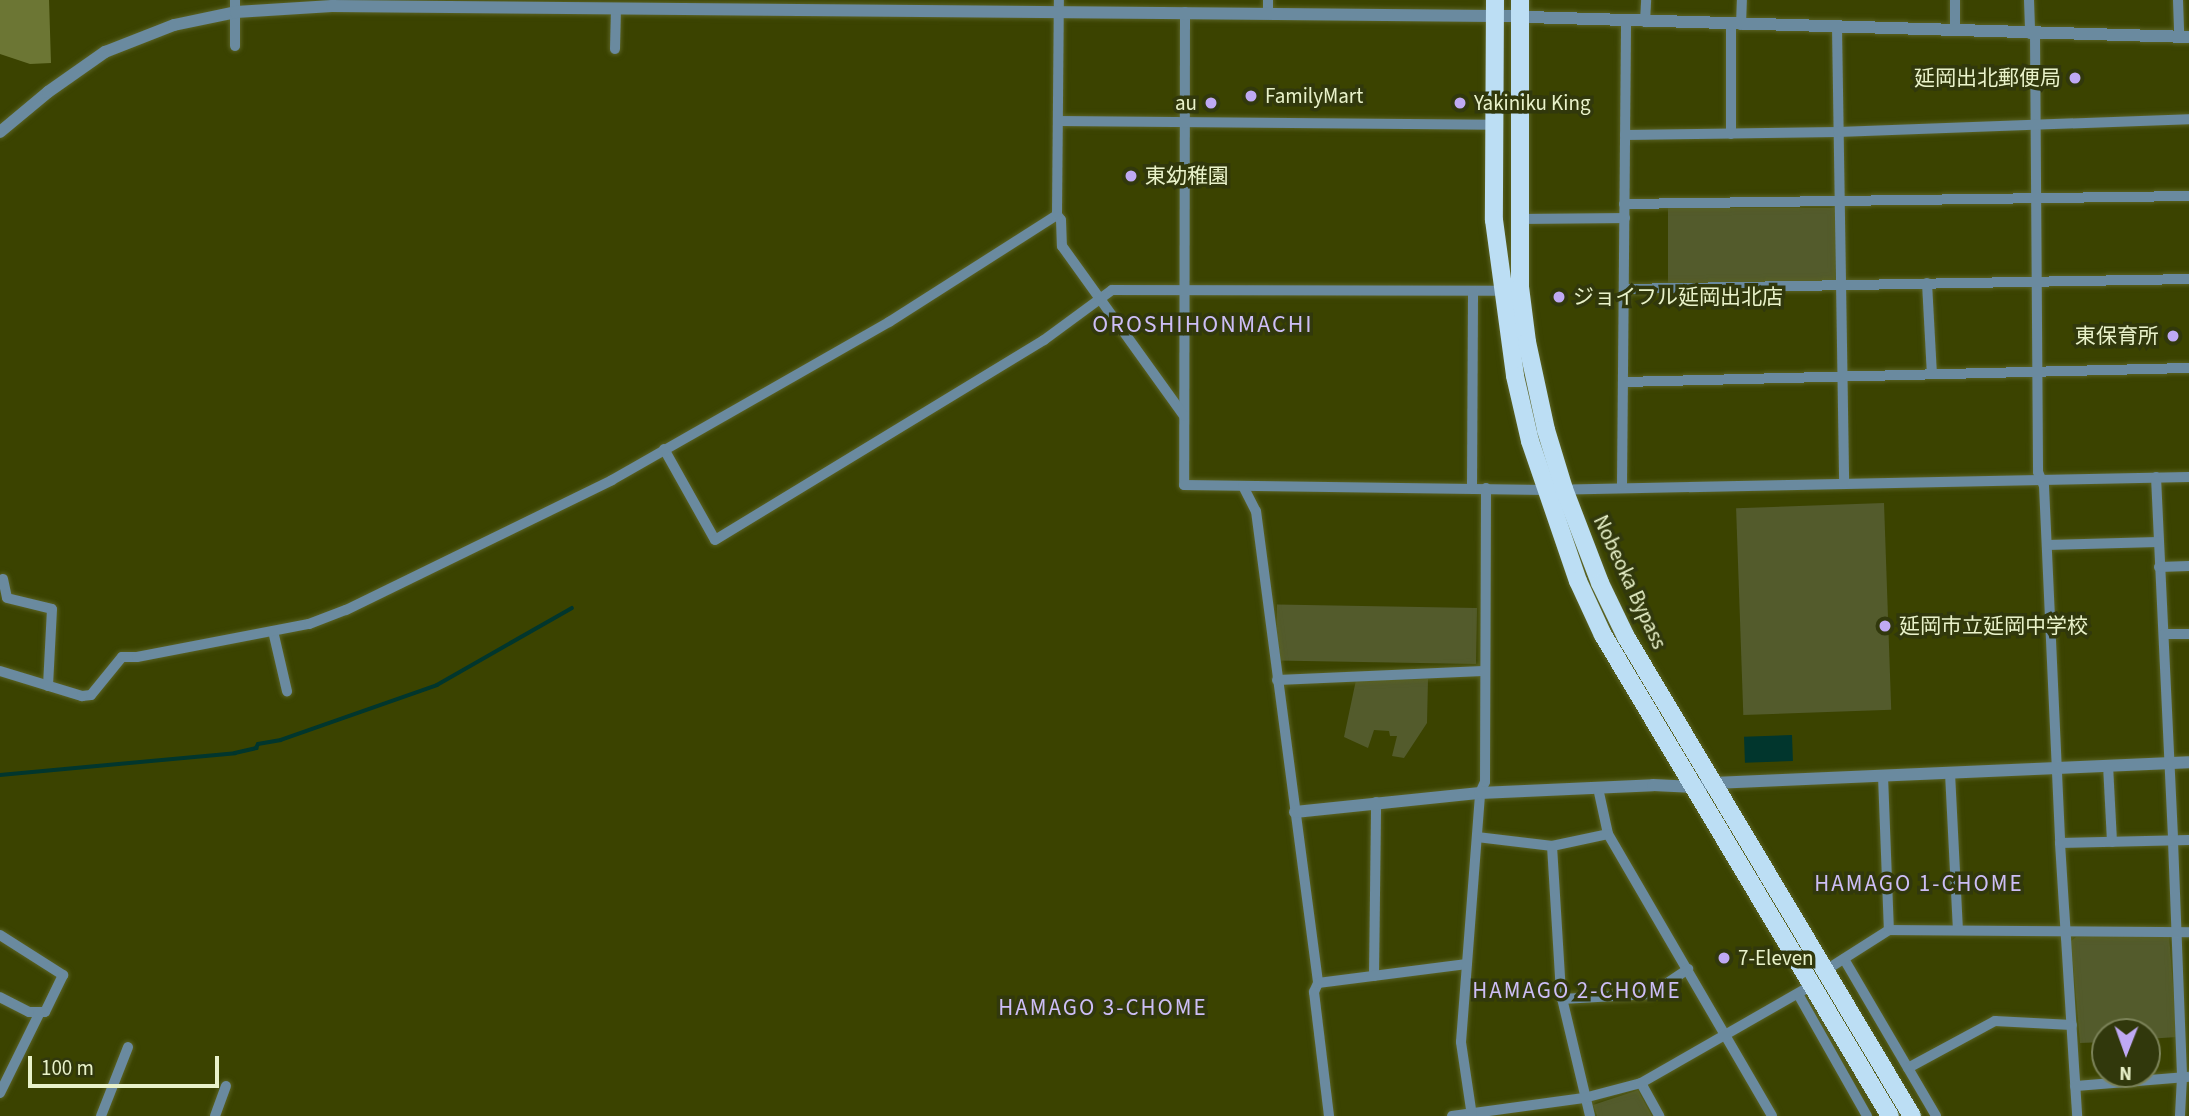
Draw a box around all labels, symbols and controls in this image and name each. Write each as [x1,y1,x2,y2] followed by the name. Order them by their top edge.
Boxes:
[1914,65,2061,91] place label: 延岡出北郵便局
[2067,70,2083,86] marker: 延岡出北郵便局
[1265,83,1363,109] place label: FamilyMart
[1243,88,1259,104] marker: FamilyMart
[1175,90,1197,116] place label: au
[1474,90,1591,116] place label: Yakiniku King
[1203,95,1219,111] marker: au
[1452,95,1468,111] marker: Yakiniku King
[1145,163,1229,189] place label: 東幼稚園
[1123,168,1139,184] marker: 東幼稚園
[1573,284,1783,310] place label: ジョイフル延岡出北店
[1551,289,1567,305] marker: ジョイフル延岡出北店
[1094,311,1312,339] district label: OROSHIHONMACHI
[2075,323,2159,349] place label: 東保育所
[2165,328,2181,344] marker: 東保育所
[1588,511,1672,653] street label: Nobeoka Bypass
[1899,613,2088,639] place label: 延岡市立延岡中学校
[1877,618,1893,634] marker: 延岡市立延岡中学校
[1816,870,2022,898] district label: HAMAGO 1-CHOME
[1738,945,1814,971] place label: 7-Eleven
[1716,950,1732,966] marker: 7-Eleven
[1474,977,1680,1005] district label: HAMAGO 2-CHOME
[1000,994,1206,1022] district label: HAMAGO 3-CHOME
[2091,1018,2161,1088] north arrow
[32,1042,222,1086] scale bar
[41,1053,94,1083] text: 100 m
[2119,1059,2132,1086] text: N

